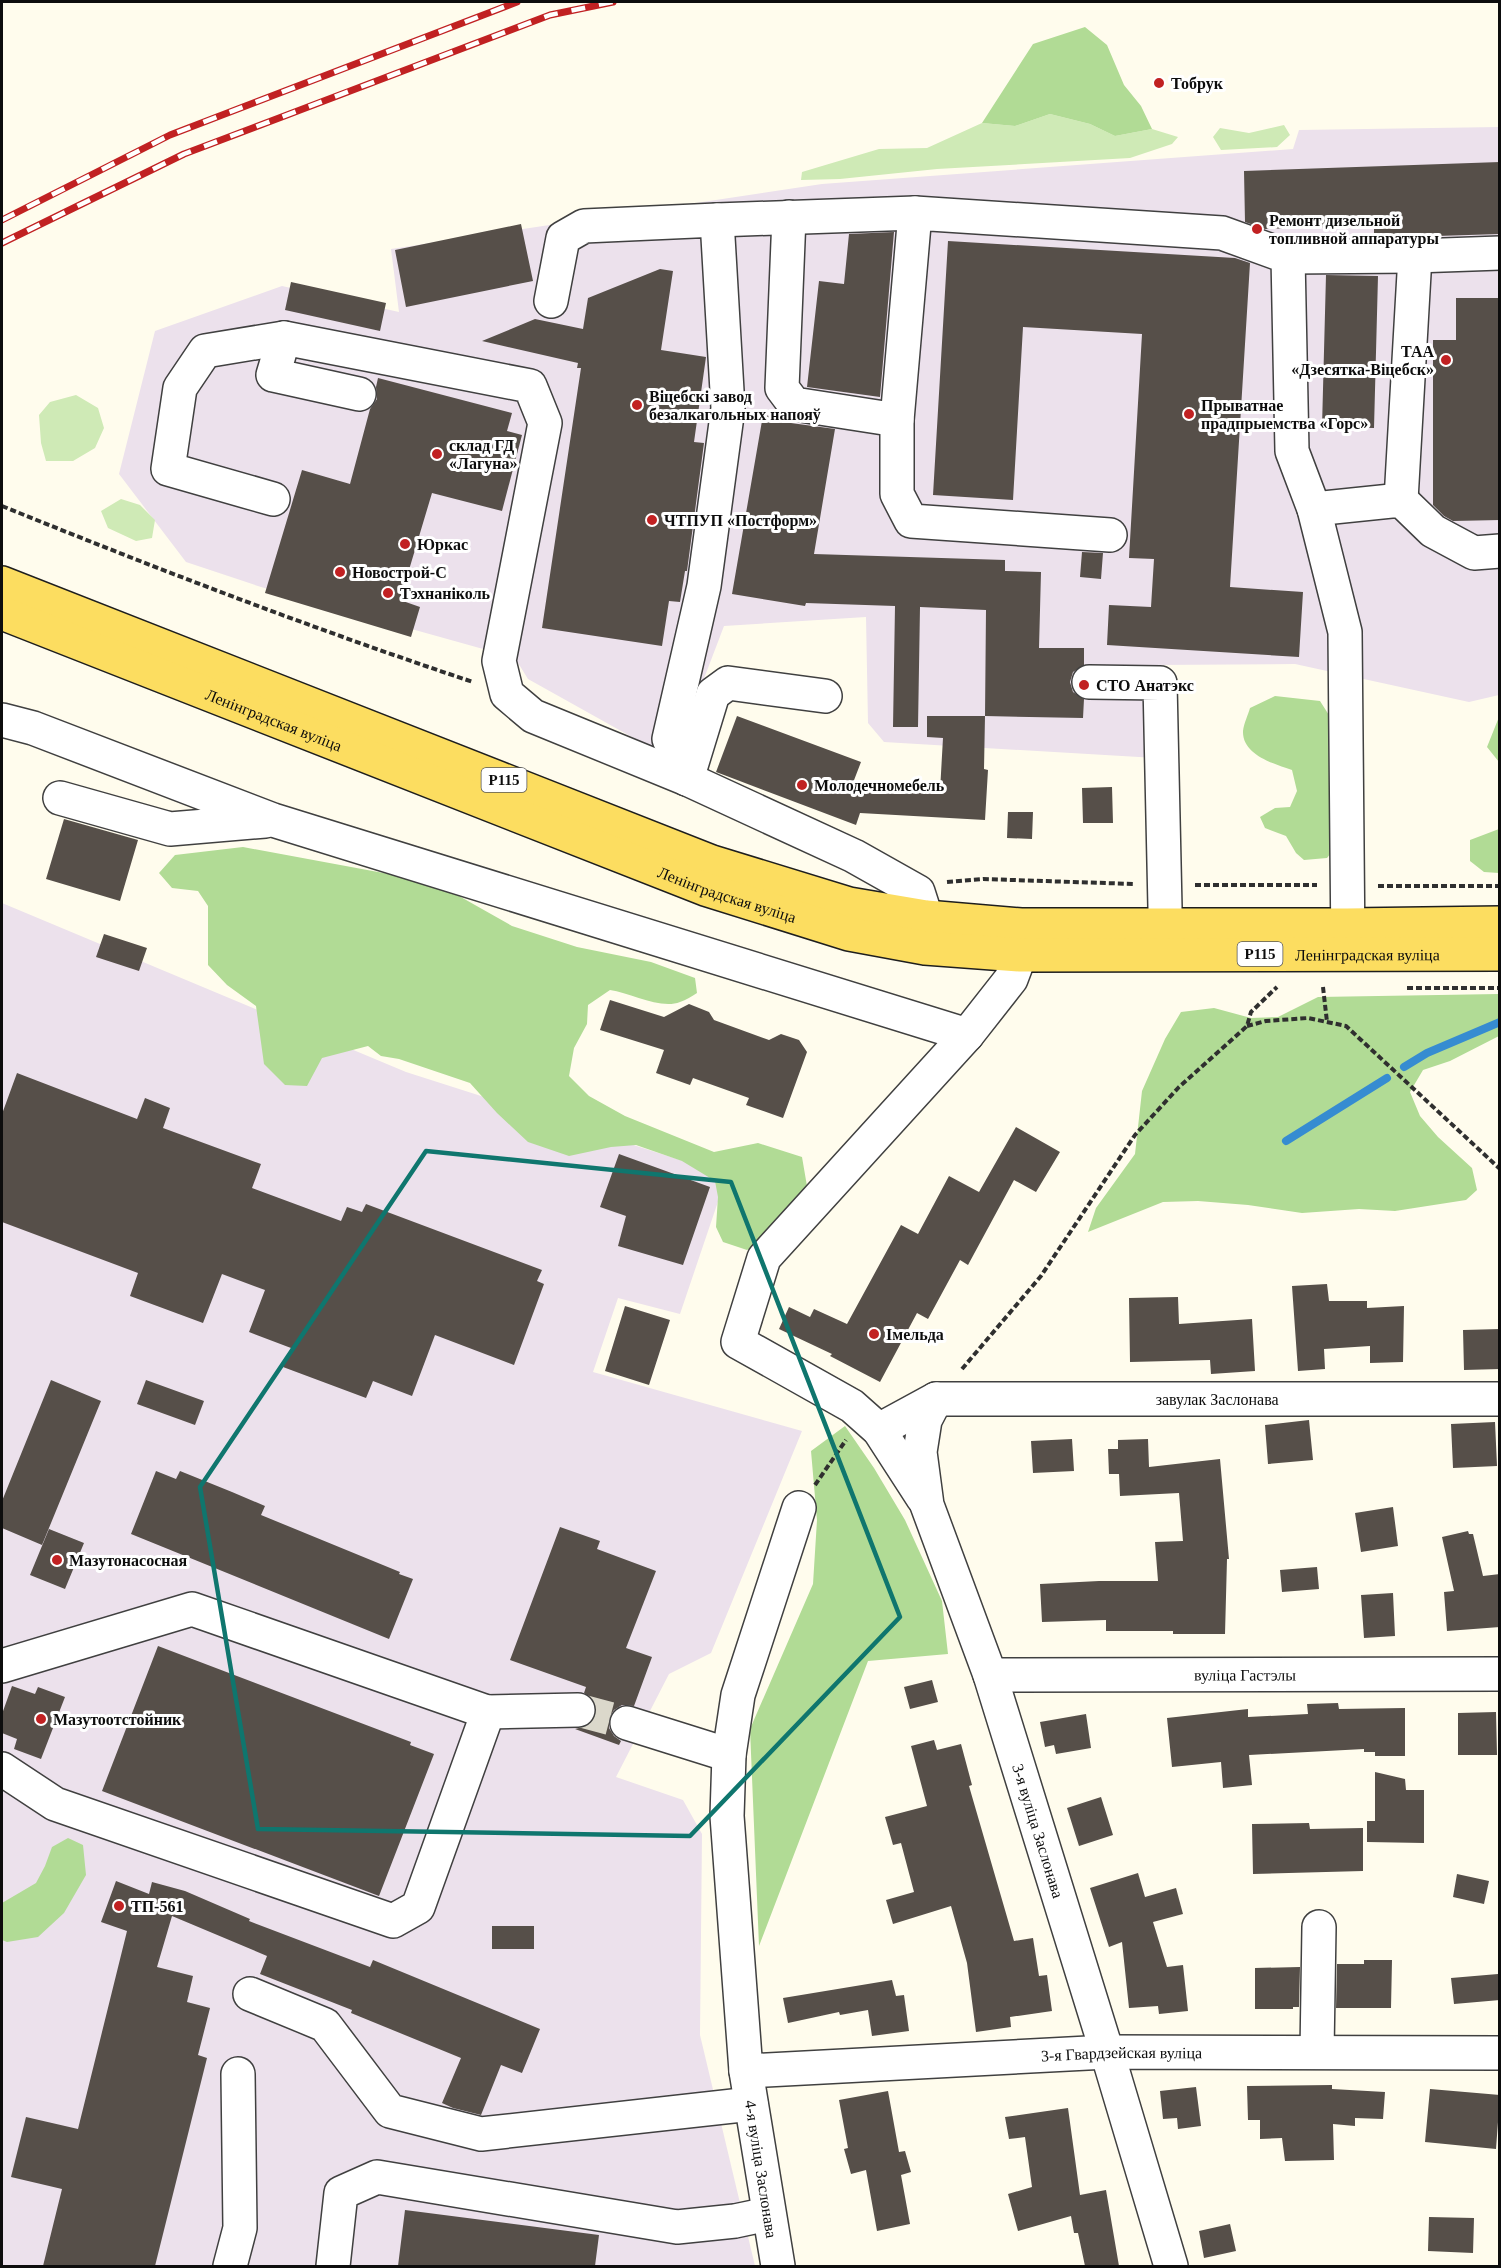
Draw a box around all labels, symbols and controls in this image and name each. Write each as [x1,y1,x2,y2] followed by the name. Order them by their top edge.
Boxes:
[1171,75,1224,93] place label: Тобрук
[1152,76,1166,90] marker: Тобрук
[1269,212,1439,248] place label: Ремонт дизельной топливной аппаратуры
[1250,222,1264,236] marker: Ремонт дизельной топливной аппаратуры
[1291,343,1434,379] place label: ТАА «Дзесятка-Віцебск»
[1439,353,1453,367] marker: ТАА «Дзесятка-Віцебск»
[649,388,821,424] place label: Віцебскі завод безалкагольных напояў
[1201,397,1368,433] place label: Прыватнае прадпрыемства «Горс»
[630,398,644,412] marker: Віцебскі завод безалкагольных напояў
[1182,407,1196,421] marker: Прыватнае прадпрыемства «Горс»
[449,437,517,473] place label: склад ГД «Лагуна»
[430,447,444,461] marker: склад ГД «Лагуна»
[664,512,817,530] place label: ЧТПУП «Постформ»
[645,513,659,527] marker: ЧТПУП «Постформ»
[417,536,468,554] place label: Юркас
[398,537,412,551] marker: Юркас
[352,564,447,582] place label: Новострой-С
[333,565,347,579] marker: Новострой-С
[400,585,491,602] place label: Тэхнаніколь
[381,586,395,600] marker: Тэхнаніколь
[1096,677,1194,694] place label: СТО Анатэкс
[1077,678,1091,692] marker: СТО Анатэкс
[203,685,344,754] street label: Ленінградская вуліца
[482,768,526,792] road number: Р115
[814,777,945,794] place label: Молодечномебель
[795,778,809,792] marker: Молодечномебель
[656,863,798,925] street label: Ленінградская вуліца
[1238,942,1282,966] road number: Р115
[1295,946,1440,964] street label: Ленінградская вуліца
[886,1326,944,1343] place label: Імельда
[867,1327,881,1341] marker: Імельда
[1156,1391,1279,1409] street label: завулак Заслонава
[69,1552,187,1570] place label: Мазутонасосная
[50,1553,64,1567] marker: Мазутонасосная
[1194,1666,1296,1684] street label: вуліца Гастэлы
[53,1711,182,1729] place label: Мазутоотстойник
[34,1712,48,1726] marker: Мазутоотстойник
[1010,1762,1067,1900] street label: 3-я вуліца Заслонава
[131,1898,183,1915] place label: ТП-561
[112,1899,126,1913] marker: ТП-561
[1040,2043,1202,2064] street label: 3-я Гвардзейская вуліца
[741,2099,780,2239] street label: 4-я вуліца Заслонава

